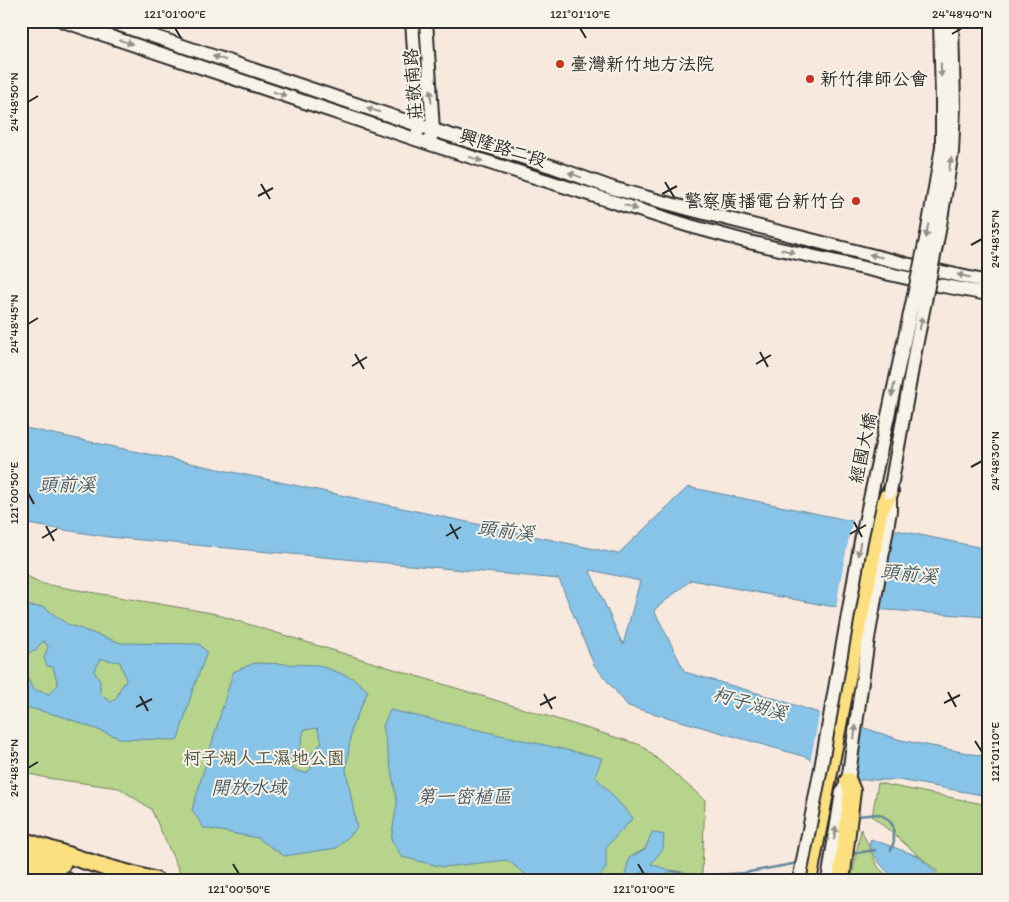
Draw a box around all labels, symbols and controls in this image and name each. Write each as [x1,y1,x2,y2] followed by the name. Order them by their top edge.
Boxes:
[144,7,206,21] text: 121°01'00"E
[550,7,610,21] text: 121°01'10"E
[932,7,992,21] text: 24°48'40"N
[119,39,134,46] one-way arrow
[400,47,426,121] street label: 莊敬南路
[570,53,714,75] place label: 臺灣新竹地方法院
[211,54,226,62] one-way arrow
[554,58,566,70] marker: 臺灣新竹地方法院
[938,62,946,78] one-way arrow
[820,68,928,90] place label: 新竹律師公會
[7,72,21,132] text: 24°48'50"N
[804,73,816,85] marker: 新竹律師公會
[427,88,435,104] one-way arrow
[273,91,288,98] one-way arrow
[365,106,380,114] one-way arrow
[457,124,549,172] street label: 興隆路二段
[469,155,484,163] one-way arrow
[947,155,955,171] one-way arrow
[567,170,582,178] one-way arrow
[684,190,846,212] place label: 警察廣播電台新竹台
[850,195,862,207] marker: 警察廣播電台新竹台
[624,204,639,211] one-way arrow
[988,210,1002,268] text: 24°48'35"N
[923,224,931,240] one-way arrow
[780,247,795,255] one-way arrow
[868,252,883,260] one-way arrow
[956,272,972,280] one-way arrow
[7,294,21,354] text: 24°48'45"N
[917,315,925,331] one-way arrow
[889,383,897,398] one-way arrow
[845,410,881,486] street label: 經國大橋
[988,431,1002,491] text: 24°48'30"N
[7,461,21,524] text: 121°00'50"E
[38,473,96,496] water label: 頭前溪
[476,516,537,546] water label: 頭前溪
[855,541,863,557] one-way arrow
[879,559,939,588] water label: 頭前溪
[710,682,791,725] water label: 柯子湖溪
[988,722,1002,782] text: 121°01'10"E
[851,724,859,740] one-way arrow
[7,739,21,797] text: 24°48'35"N
[183,747,345,769] park label: 柯子湖人工濕地公園
[211,776,289,799] water label: 開放水域
[416,785,512,808] water label: 第一密植區
[832,824,840,840] one-way arrow
[208,882,271,896] text: 121°00'50"E
[613,882,675,896] text: 121°01'00"E

